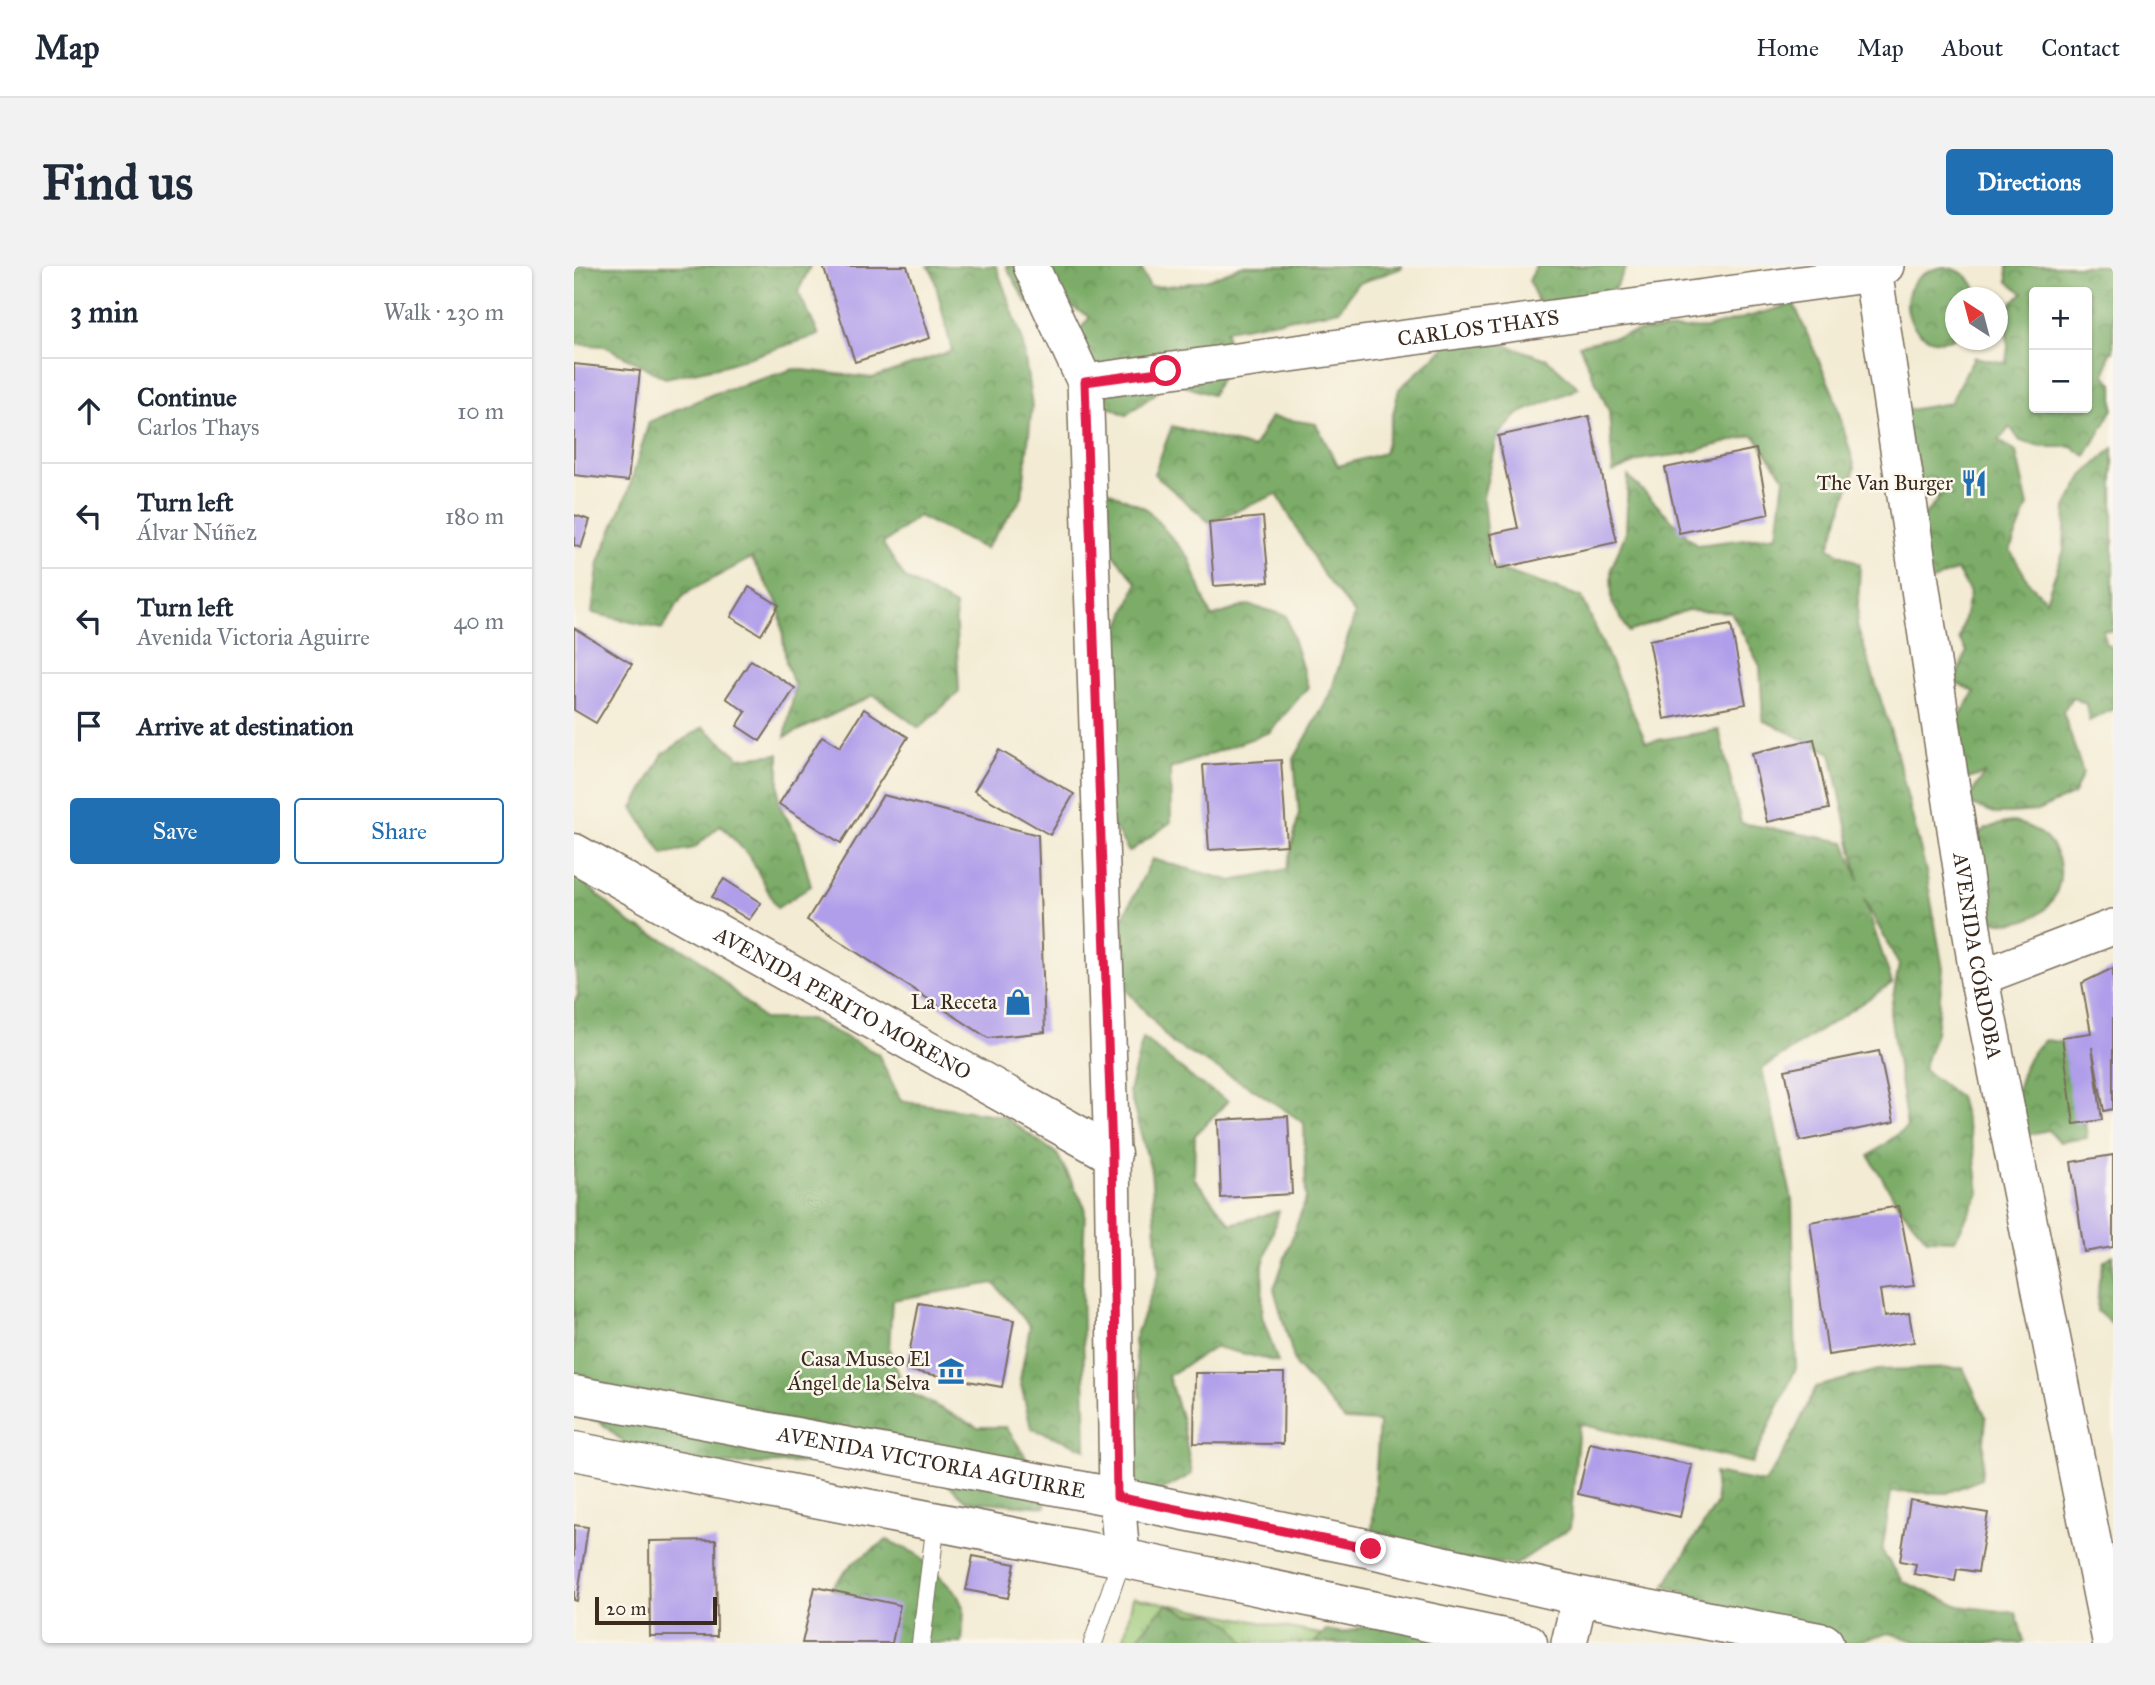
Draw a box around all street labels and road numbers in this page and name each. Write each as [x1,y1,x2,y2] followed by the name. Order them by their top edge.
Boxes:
[1396,304,1561,352] street label: CARLOS THAYS
[1947,850,2008,1062] street label: AVENIDA CÓRDOBA
[709,921,976,1086] street label: AVENIDA PERITO MORENO
[774,1420,1088,1504] street label: AVENIDA VICTORIA AGUIRRE

